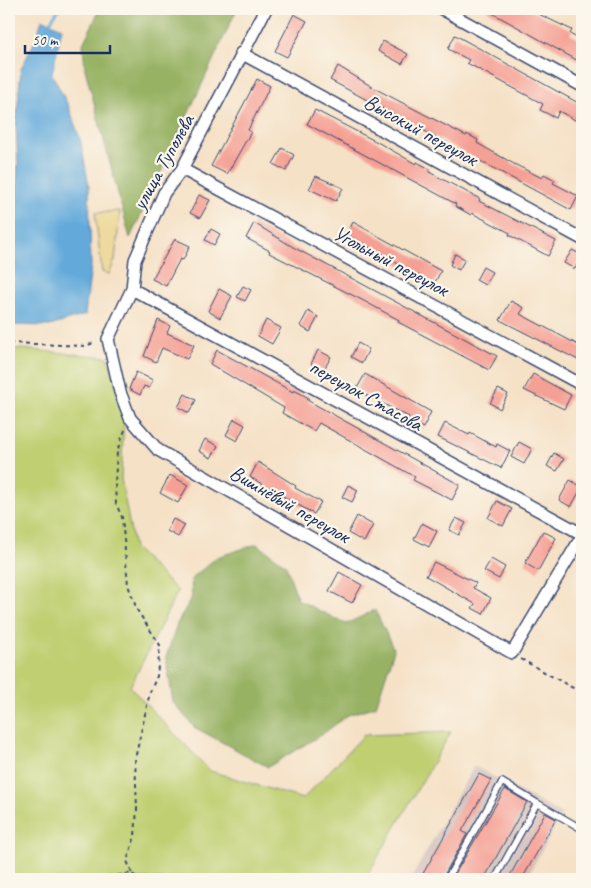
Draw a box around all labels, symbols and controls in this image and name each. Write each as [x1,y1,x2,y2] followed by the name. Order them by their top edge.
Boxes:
[25,22,110,54] scale bar
[32,31,59,50] text: 50 m
[360,88,484,173] street label: Высокий переулок
[125,108,201,216] street label: улица Туполева
[329,220,455,303] street label: Угольный переулок
[305,353,429,438] street label: переулок Стасова
[225,459,357,550] street label: Вишнёвый переулок

